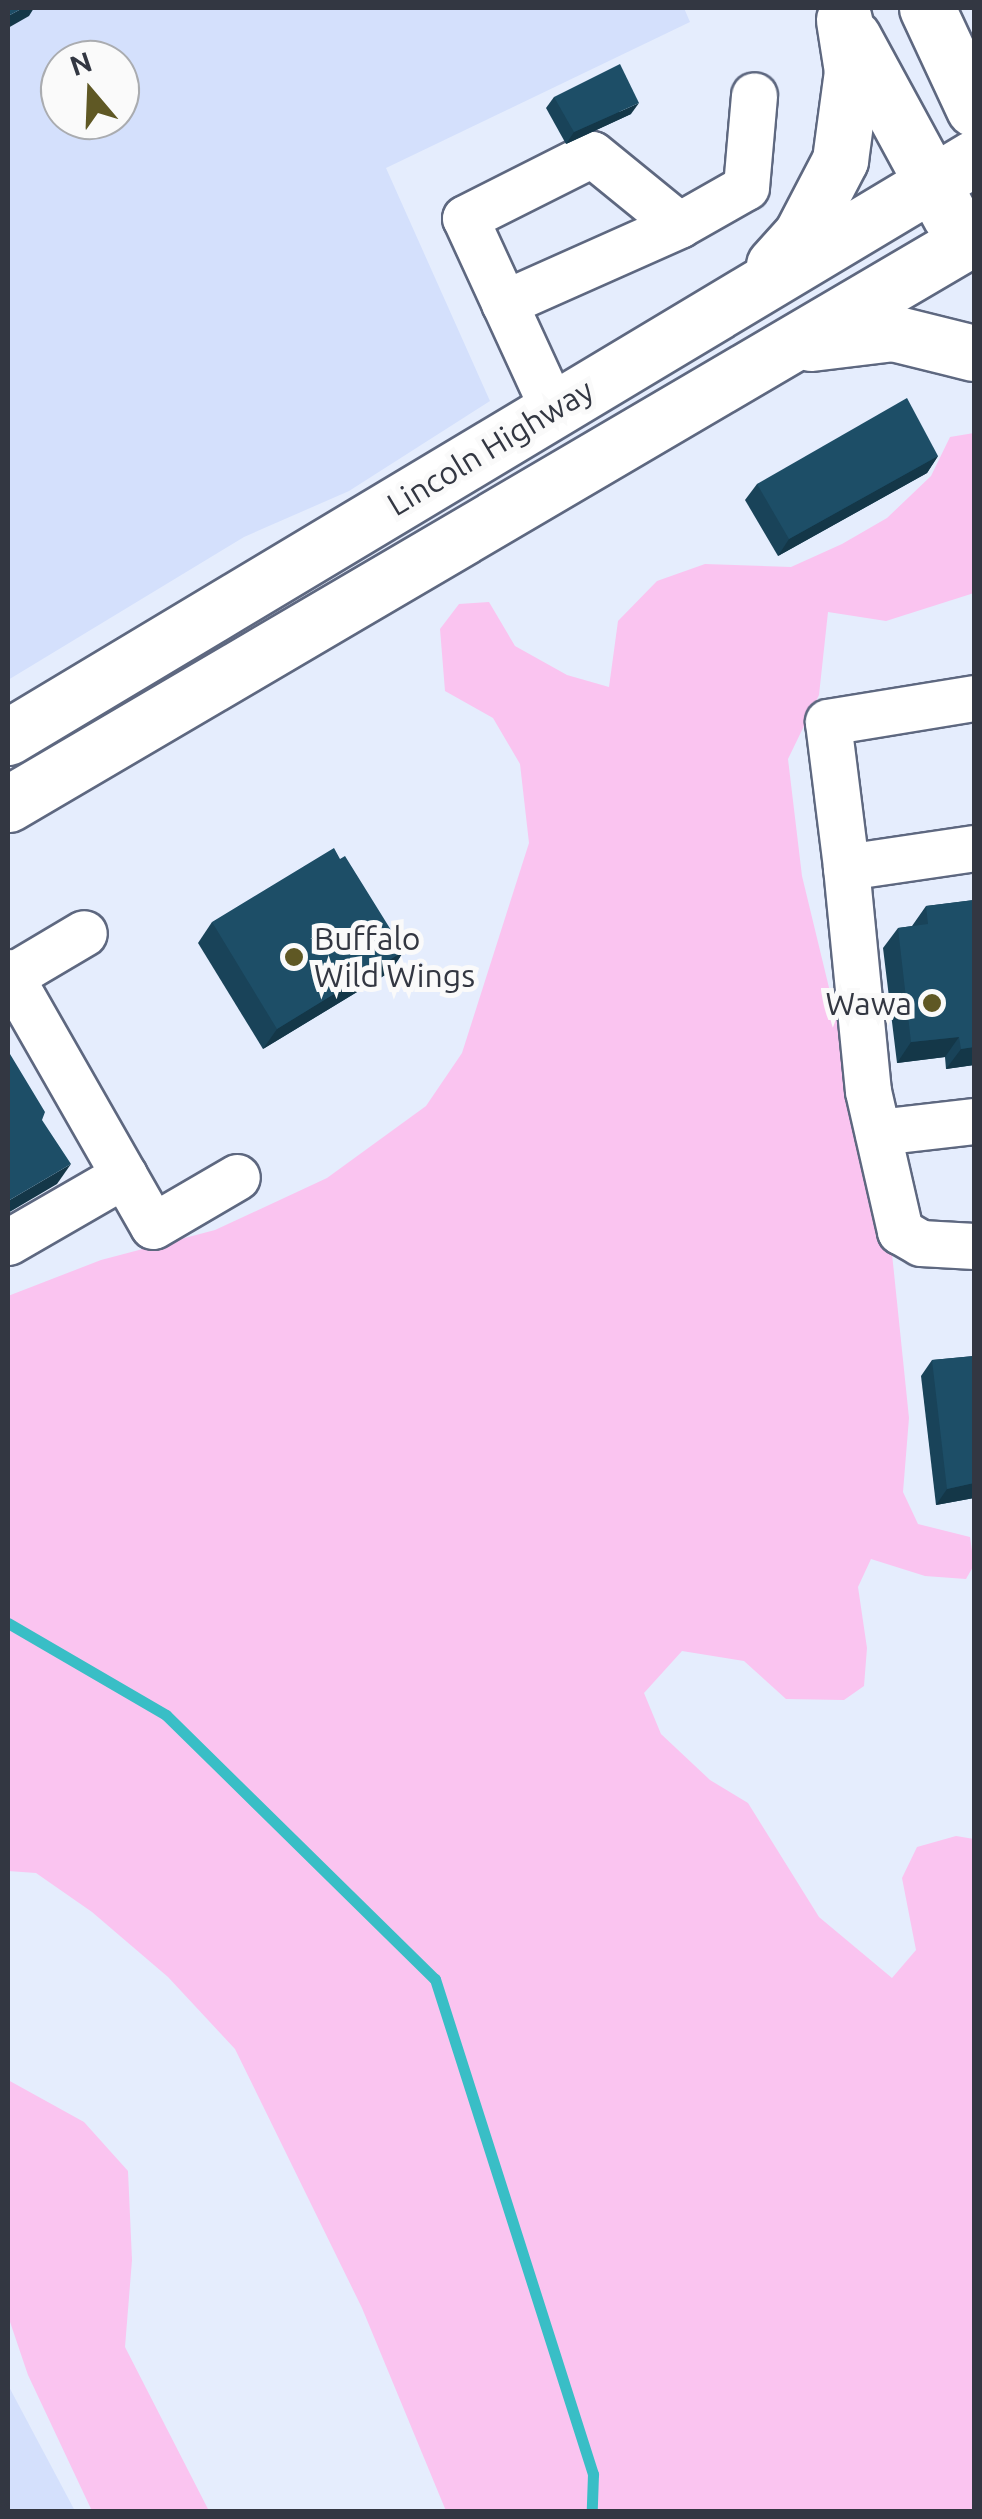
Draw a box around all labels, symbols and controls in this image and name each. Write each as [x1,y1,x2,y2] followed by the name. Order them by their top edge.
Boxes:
[40,40,140,140] north arrow
[66,45,96,81] text: N
[380,370,600,524] street label: Lincoln Highway
[314,920,475,995] place label: Buffalo Wild Wings
[283,946,305,968] marker: Buffalo Wild Wings
[825,984,912,1022] place label: Wawa
[921,992,943,1014] marker: Wawa

